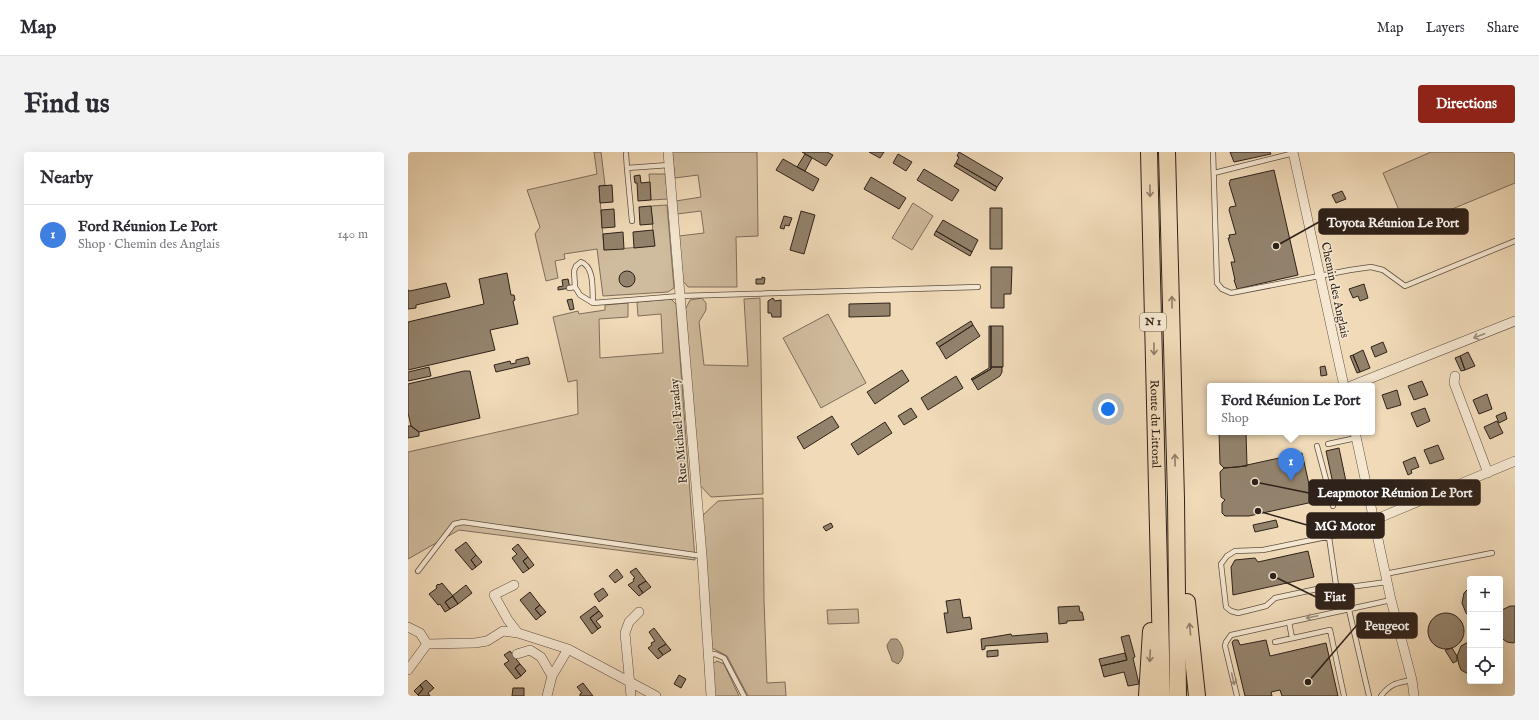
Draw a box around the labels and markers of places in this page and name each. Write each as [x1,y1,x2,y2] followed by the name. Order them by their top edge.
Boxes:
[1319,209,1468,234] callout: Toyota Réunion Le Port
[1278,448,1304,481] pin: 1
[1309,480,1480,505] callout: Leapmotor Réunion Le Port
[1307,513,1384,538] callout: MG Motor
[1316,584,1354,609] callout: Fiat
[1357,613,1417,638] callout: Peugeot

